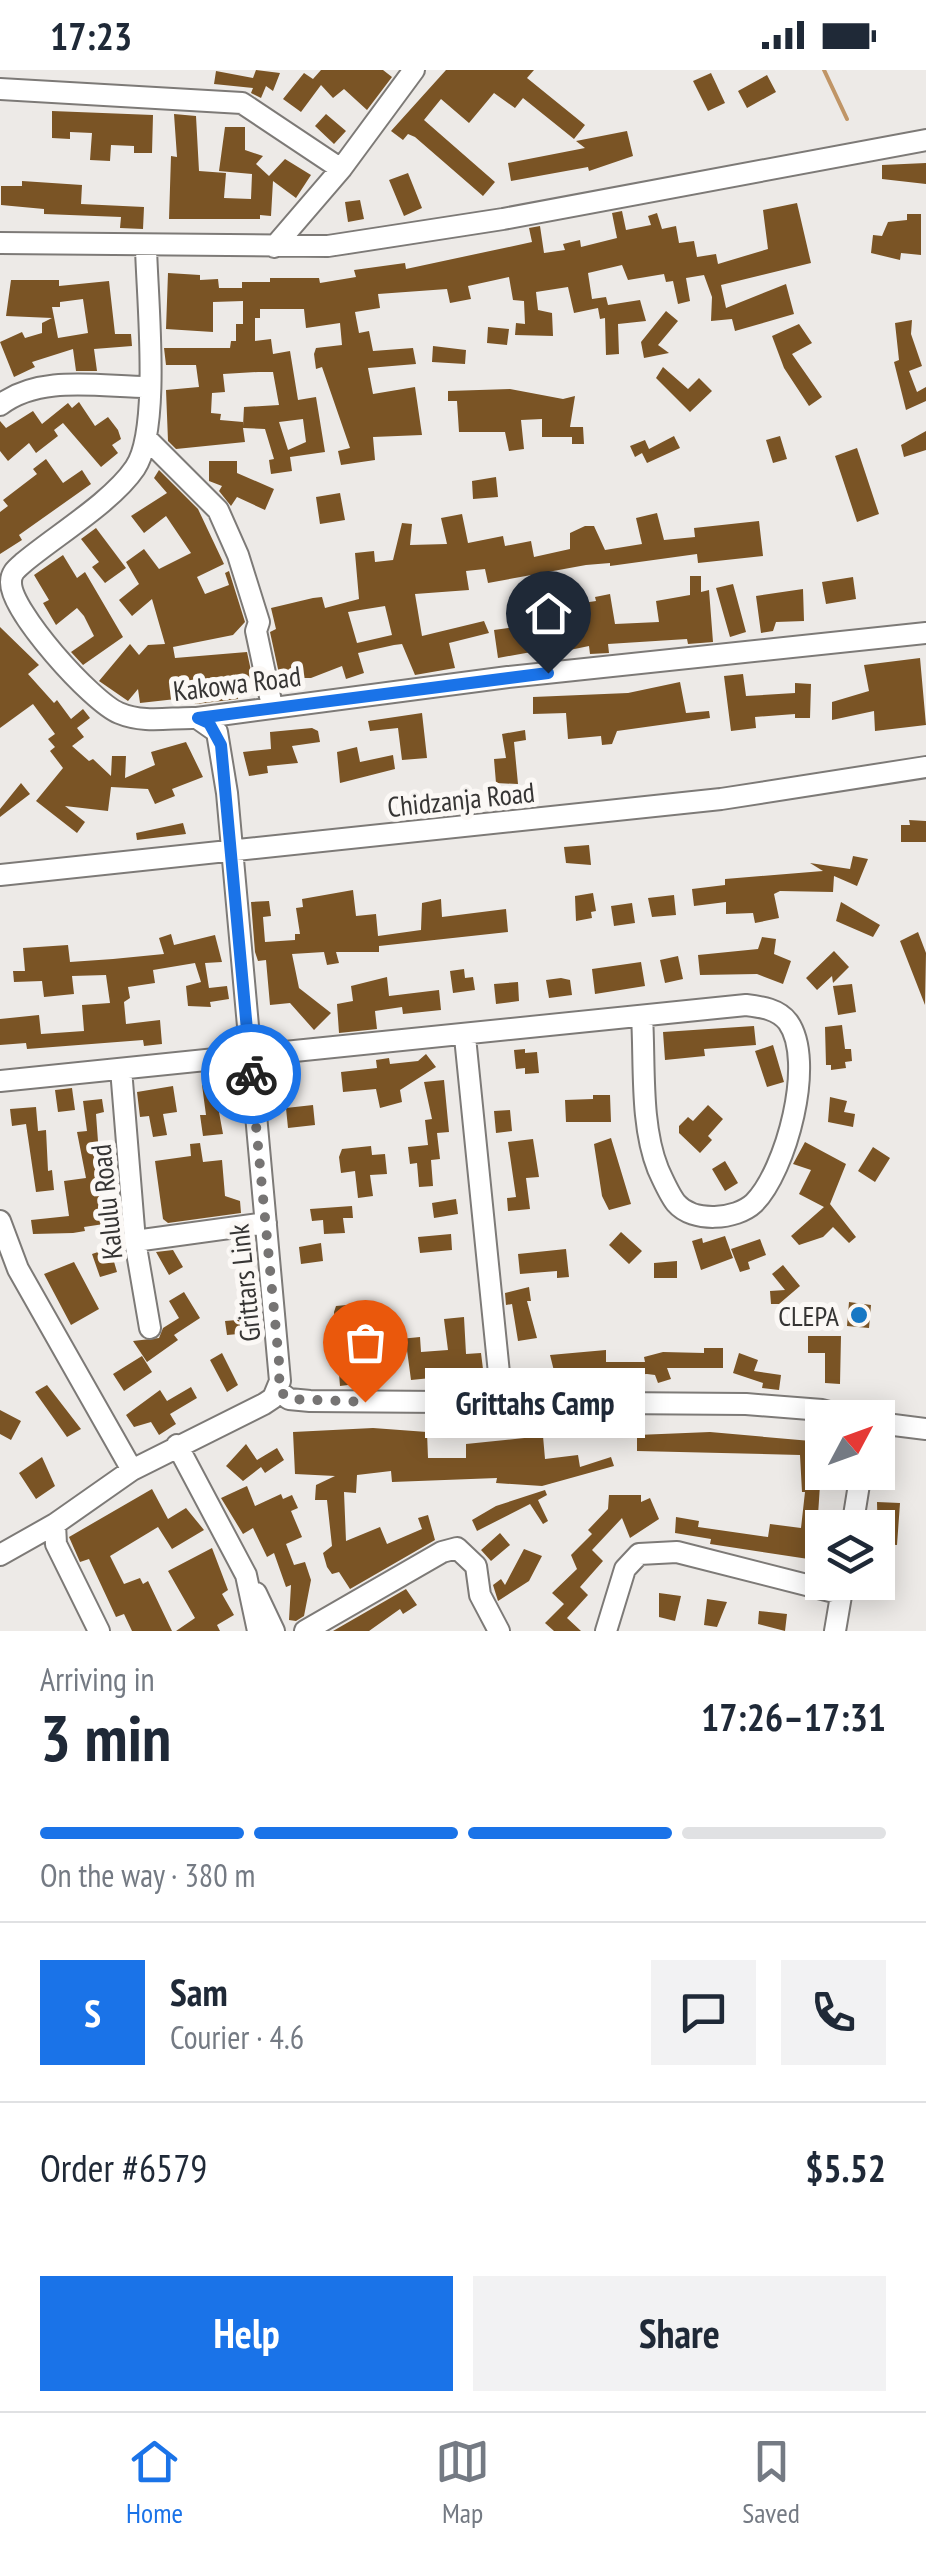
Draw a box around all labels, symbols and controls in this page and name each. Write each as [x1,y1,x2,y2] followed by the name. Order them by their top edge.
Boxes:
[50,11,132,60] text: 17:23
[506,571,591,674] pin
[521,586,576,641] icon: home
[171,657,303,709] street label: Kakowa Road
[386,773,536,825] street label: Chidzanja Road
[201,1024,301,1124] courier
[224,1047,279,1102] icon: bike
[82,1143,130,1261] street label: Kalulu Road
[219,1222,269,1344] street label: Grittars Link
[778,1297,840,1334] place label: CLEPA
[323,1300,408,1403] pin
[848,1304,870,1326] marker: CLEPA
[338,1315,393,1370] icon: bag
[425,1367,645,1437] callout: Grittahs Camp
[455,1382,615,1424] text: Grittahs Camp
[805,1400,895,1490] north arrow
[805,1400,895,1600] map controls
[805,1510,895,1600] button: layers
[40,1658,155,1700] text: Arriving in
[701,1692,886,1741] text: 17:26–17:31
[40,1695,171,1779] text: 3 min
[40,1854,255,1896] text: On the way · 380 m
[651,1960,756,2065] button: chat
[781,1960,886,2065] button: phone
[170,1967,228,2016] text: Sam
[84,1988,101,2037] text: S
[170,2016,304,2058] text: Courier · 4.6
[40,2143,207,2192] text: Order #6579
[805,2143,886,2192] text: $5.52
[40,2276,453,2391] button: Help
[473,2276,886,2391] button: Share
[126,2434,183,2531] tab: Home
[435,2434,490,2531] tab: Map
[742,2434,800,2531] tab: Saved

